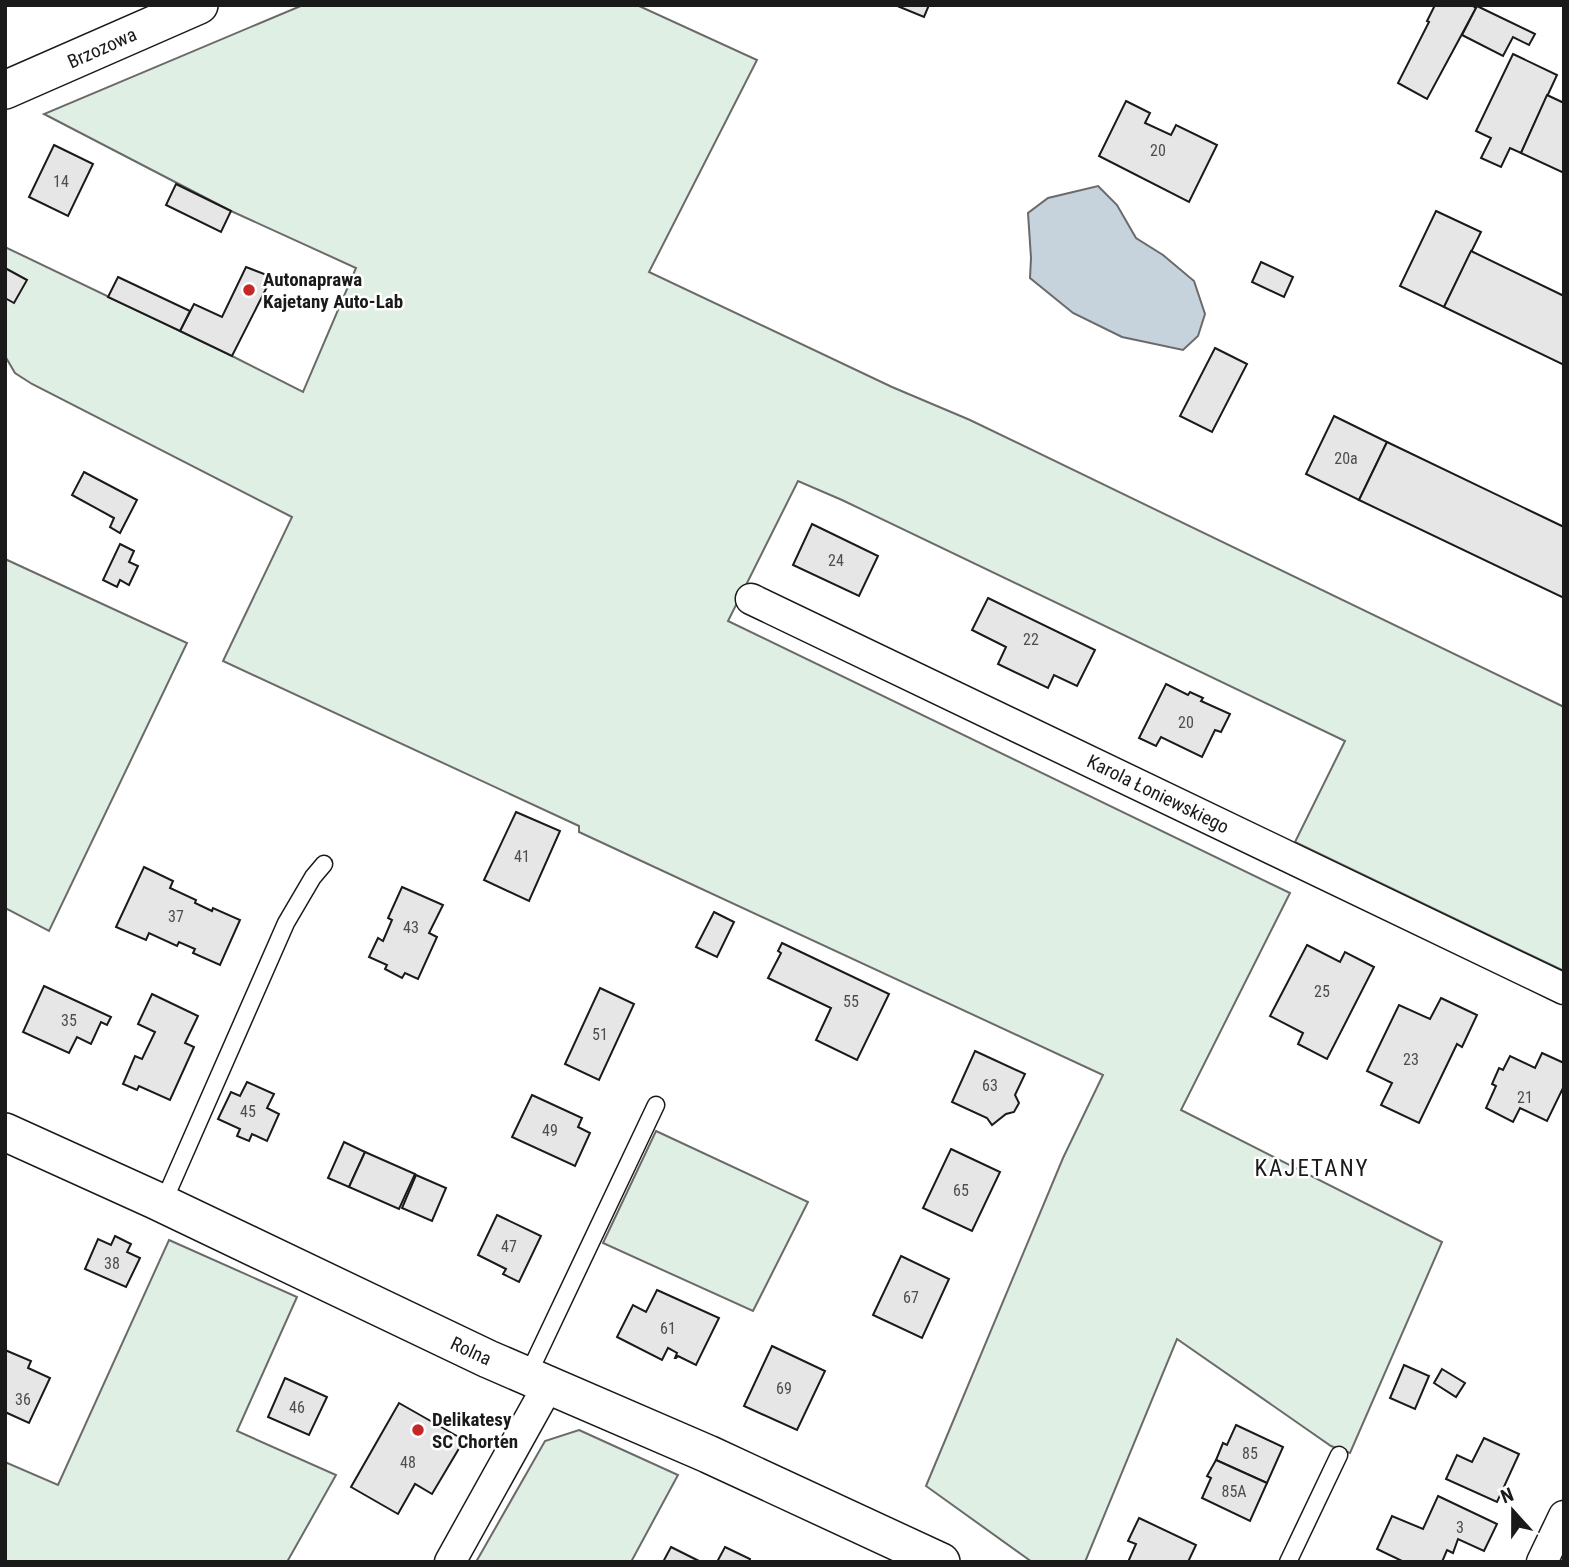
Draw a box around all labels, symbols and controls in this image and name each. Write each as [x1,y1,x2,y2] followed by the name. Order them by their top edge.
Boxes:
[64,23,140,73] street label: Brzozowa
[1150,141,1166,160] house number: 20
[53,172,69,191] house number: 14
[263,268,403,313] place label: Autonaprawa Kajetany Auto-Lab
[241,282,257,298] marker: Autonaprawa Kajetany Auto-Lab
[1334,449,1358,468] house number: 20a
[828,551,844,570] house number: 24
[1023,630,1039,649] house number: 22
[1178,713,1194,732] house number: 20
[1083,750,1233,838] street label: Karola Łoniewskiego
[514,847,530,866] house number: 41
[168,907,184,926] house number: 37
[403,918,419,937] house number: 43
[1314,982,1330,1001] house number: 25
[843,992,859,1011] house number: 55
[61,1011,77,1030] house number: 35
[592,1025,608,1044] house number: 51
[1403,1050,1419,1069] house number: 23
[982,1076,998,1095] house number: 63
[1517,1088,1533,1107] house number: 21
[240,1102,256,1121] house number: 45
[542,1121,558,1140] house number: 49
[1255,1155,1369,1182] district label: KAJETANY
[953,1181,969,1200] house number: 65
[501,1237,517,1256] house number: 47
[104,1254,120,1273] house number: 38
[903,1288,919,1307] house number: 67
[660,1319,676,1338] house number: 61
[447,1332,495,1370] street label: Rolna
[776,1379,792,1398] house number: 69
[15,1390,31,1409] house number: 36
[289,1398,305,1417] house number: 46
[432,1408,518,1453] place label: Delikatesy SC Chorten
[410,1422,426,1438] marker: Delikatesy SC Chorten
[1242,1444,1258,1463] house number: 85
[400,1453,416,1472] house number: 48
[1478,1476,1548,1546] north arrow
[1221,1482,1247,1501] house number: 85A
[1498,1483,1517,1508] text: N
[1456,1518,1464,1537] house number: 3

